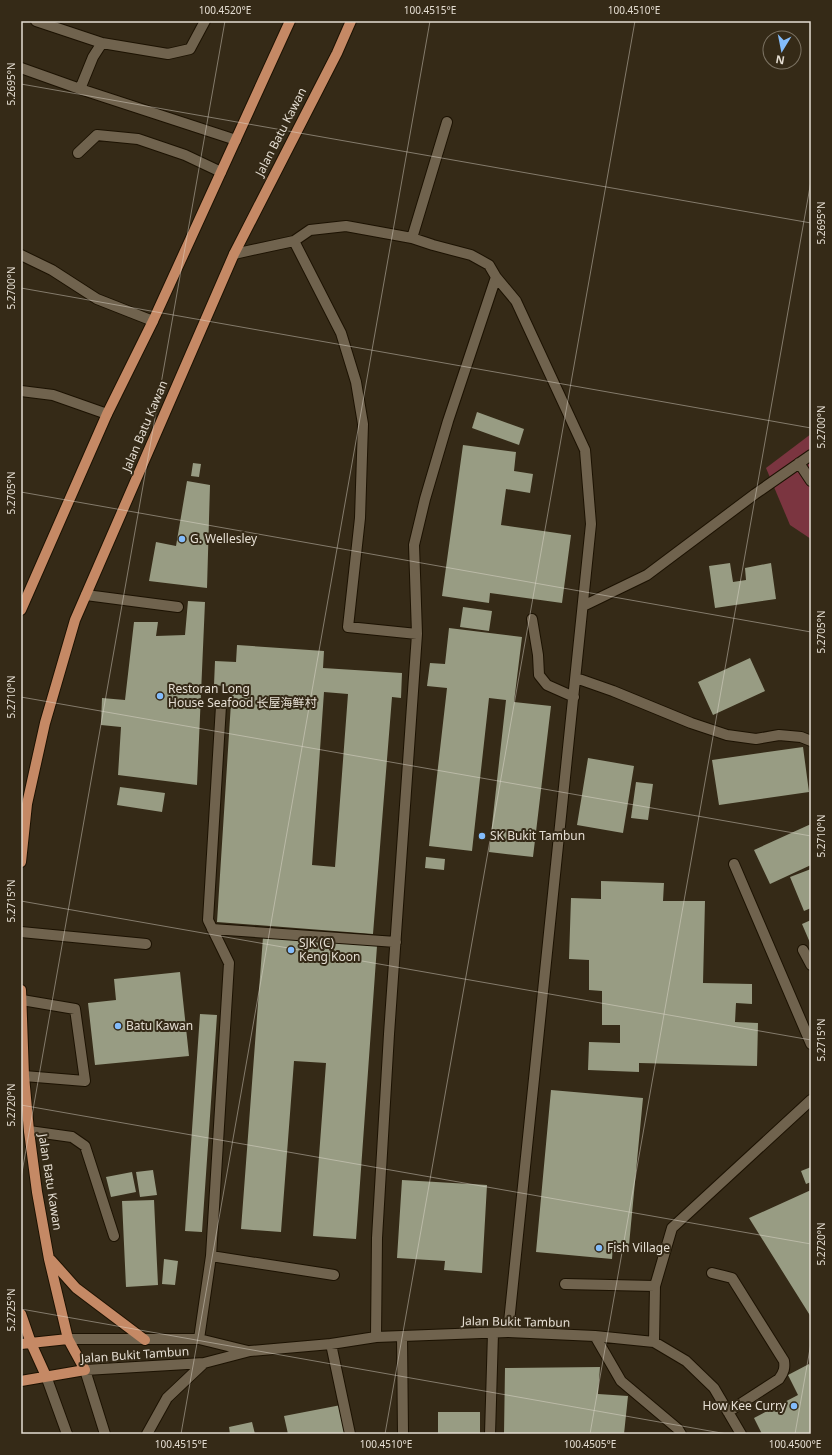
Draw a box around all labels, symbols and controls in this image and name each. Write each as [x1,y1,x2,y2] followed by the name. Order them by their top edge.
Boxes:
[199,3,251,17] text: 100.4520°E
[404,3,456,17] text: 100.4515°E
[608,3,660,17] text: 100.4510°E
[762,30,802,70] north arrow
[774,52,786,69] text: N
[4,62,18,106] text: 5.2695°N
[250,84,310,180] street label: Jalan Batu Kawan
[814,201,828,245] text: 5.2695°N
[4,266,18,310] text: 5.2700°N
[117,378,171,475] street label: Jalan Batu Kawan
[814,405,828,449] text: 5.2700°N
[4,471,18,515] text: 5.2705°N
[190,530,258,547] place label: G. Wellesley
[177,534,187,544] marker: G. Wellesley
[814,610,828,654] text: 5.2705°N
[4,675,18,719] text: 5.2710°N
[168,680,317,711] place label: Restoran Long House Seafood 长屋海鲜村
[155,691,165,701] marker: Restoran Long House Seafood 长屋海鲜村
[814,814,828,858] text: 5.2710°N
[490,827,585,844] place label: SK Bukit Tambun
[477,831,487,841] marker: SK Bukit Tambun
[4,879,18,923] text: 5.2715°N
[299,934,360,965] place label: SJK (C) Keng Koon
[286,945,296,955] marker: SJK (C) Keng Koon
[126,1017,193,1034] place label: Batu Kawan
[814,1018,828,1062] text: 5.2715°N
[113,1021,123,1031] marker: Batu Kawan
[4,1083,18,1127] text: 5.2720°N
[34,1131,67,1231] street label: Jalan Batu Kawan
[814,1222,828,1266] text: 5.2720°N
[607,1239,670,1256] place label: Fish Village
[594,1243,604,1253] marker: Fish Village
[4,1288,18,1332] text: 5.2725°N
[461,1312,570,1331] street label: Jalan Bukit Tambun
[79,1342,190,1367] street label: Jalan Bukit Tambun
[702,1397,787,1414] place label: How Kee Curry
[789,1401,799,1411] marker: How Kee Curry
[155,1437,207,1451] text: 100.4515°E
[360,1437,412,1451] text: 100.4510°E
[564,1437,616,1451] text: 100.4505°E
[769,1437,821,1451] text: 100.4500°E

